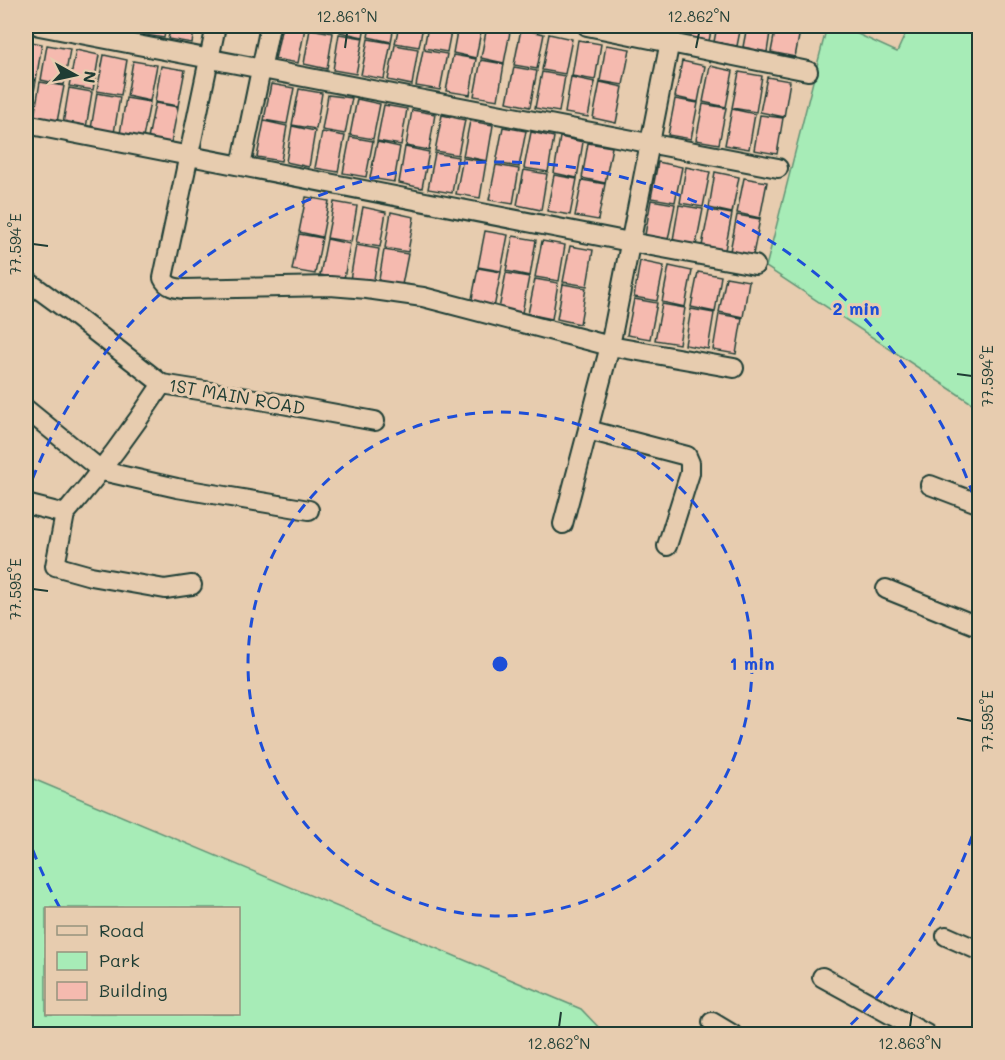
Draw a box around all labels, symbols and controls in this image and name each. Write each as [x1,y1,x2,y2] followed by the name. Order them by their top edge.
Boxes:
[316,6,378,26] text: 12.861°N
[668,6,730,26] text: 12.862°N
[45,45,105,105] north arrow
[79,70,102,85] text: N
[5,213,25,275] text: 77.594°E
[832,296,880,320] text: 2 min
[977,345,997,407] text: 77.594°E
[167,372,307,420] street label: 1ST MAIN ROAD
[5,558,25,620] text: 77.595°E
[729,651,775,675] text: 1 min
[490,654,510,674] centre of rings
[977,690,997,752] text: 77.595°E
[45,907,240,1015] legend
[99,918,144,942] text: Road
[99,948,140,972] text: Park
[99,978,167,1002] text: Building
[528,1033,590,1053] text: 12.862°N
[878,1033,942,1053] text: 12.863°N

